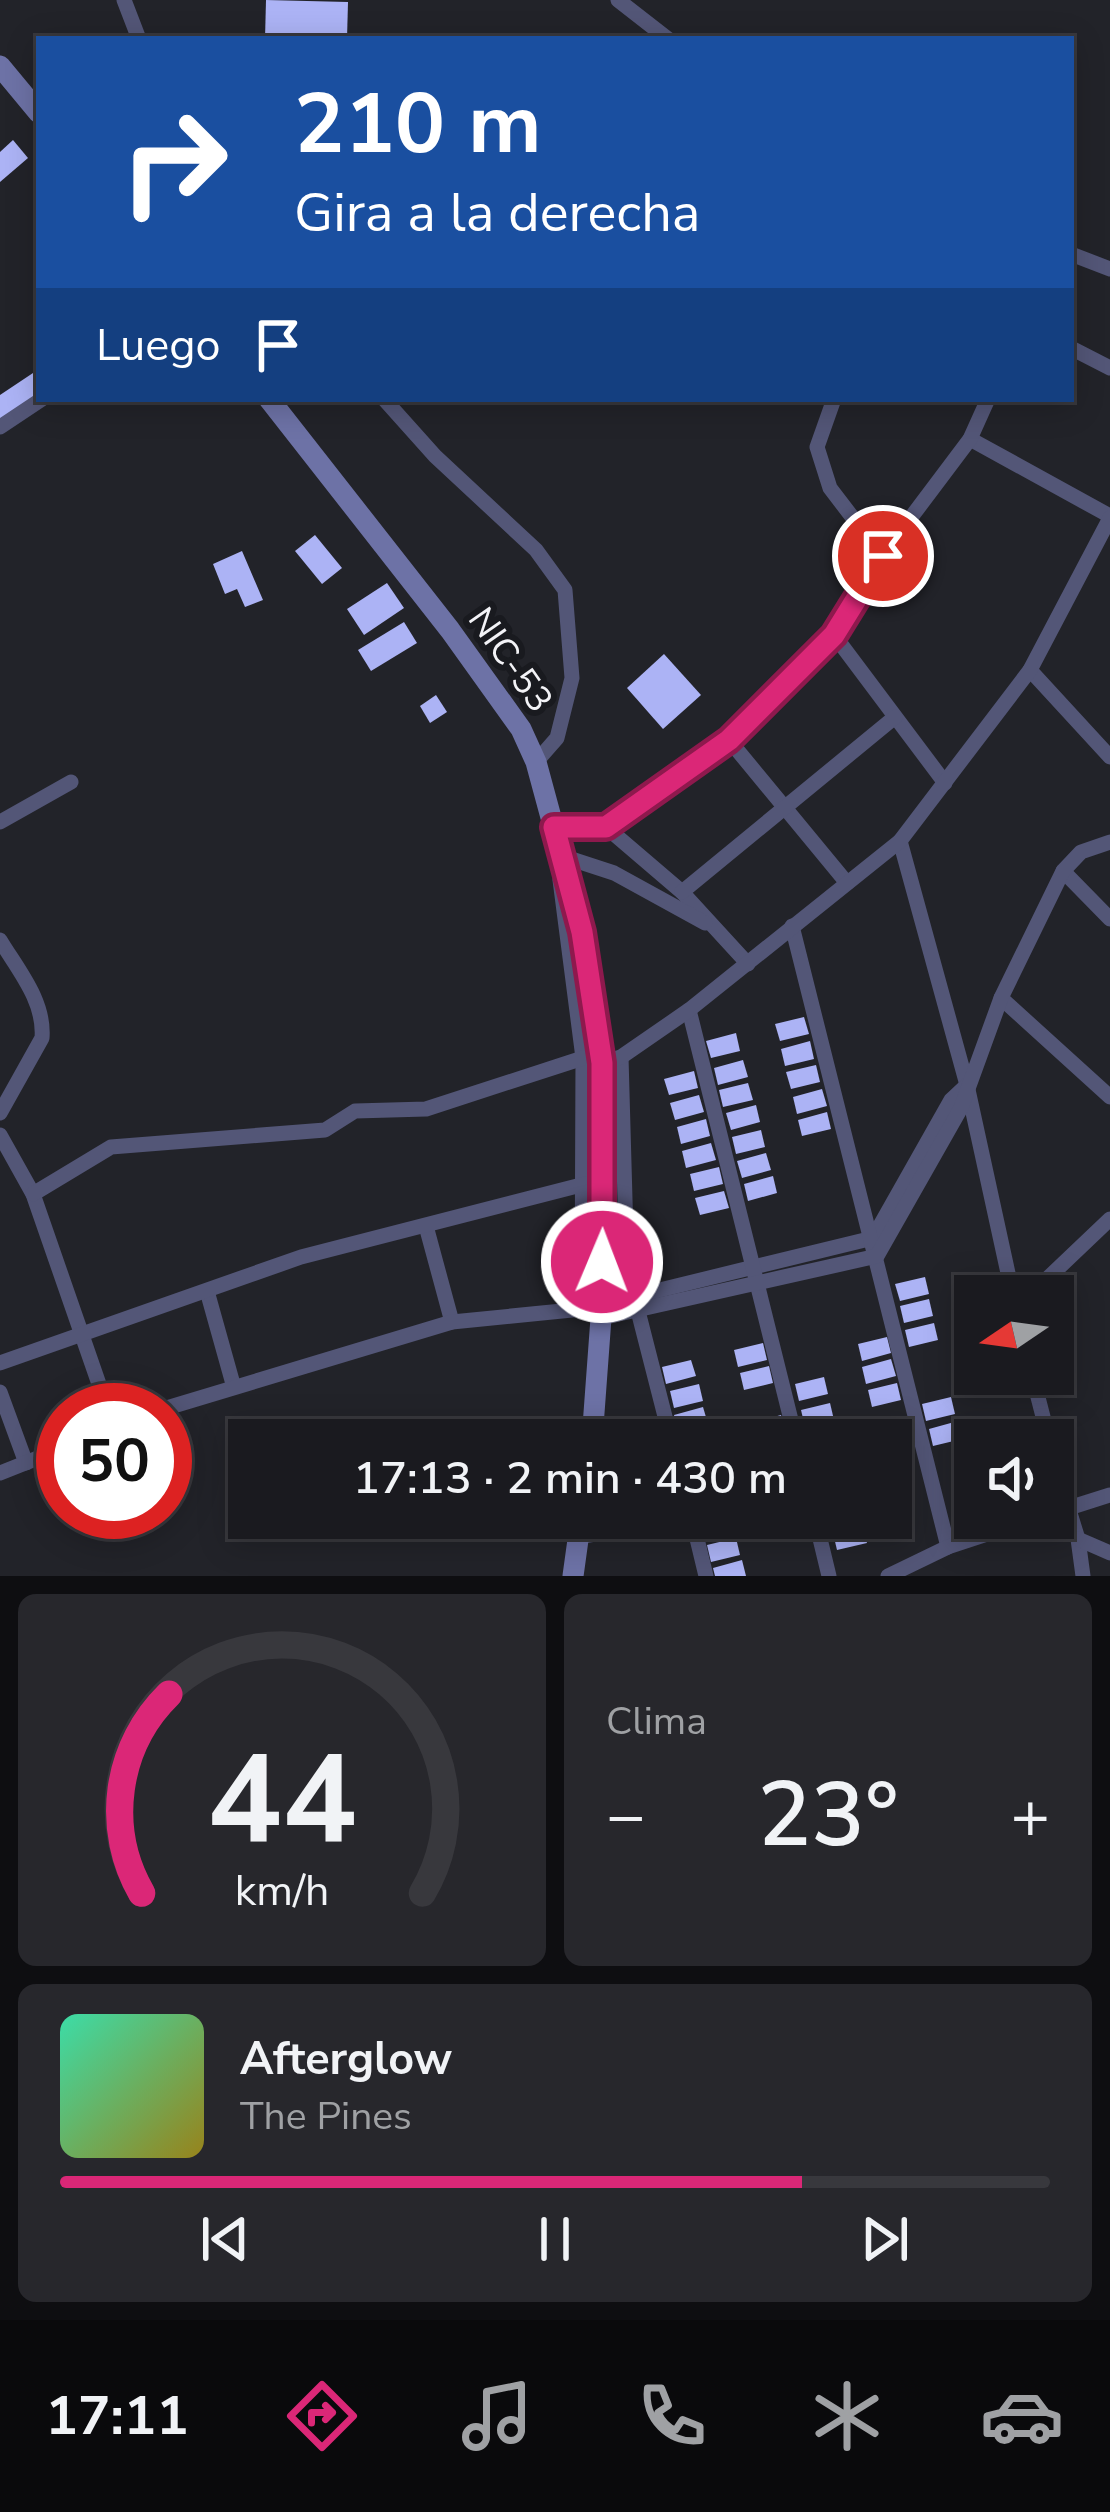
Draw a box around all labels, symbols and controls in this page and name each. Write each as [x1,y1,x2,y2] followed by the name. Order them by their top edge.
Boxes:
[294,67,542,182] text: 210 m
[96,84,252,240] icon: right
[294,176,701,250] text: Gira a la derecha
[245,312,311,378] icon: arrive
[96,315,221,376] text: Luego
[832,505,934,607] pin
[850,523,916,589] icon: arrive
[456,598,564,722] street label: NIC-53
[539,1199,665,1325] position arrow
[954,1275,1074,1395] north arrow
[954,1275,1074,1539] map controls
[36,1383,192,1539] speed limit sign: 50
[954,1419,1074,1539] button: sound
[353,1448,787,1509] text: 17:13 · 2 min · 430 m
[606,1695,707,1748] text: Clima
[207,1716,357,1886] text: 44
[757,1754,899,1877] text: 23°
[606,1771,646,1861] text: −
[1010,1771,1050,1861] text: +
[235,1862,329,1920] text: km/h
[240,2029,452,2090] text: Afterglow
[240,2090,412,2143] text: The Pines
[192,2206,258,2272] icon: previous
[522,2206,588,2272] icon: pause
[852,2206,918,2272] icon: next
[280,2374,364,2458] icon: directions
[455,2374,539,2458] icon: music
[630,2374,714,2458] icon: phone
[805,2374,889,2458] icon: climate
[980,2374,1064,2458] icon: car
[46,2379,189,2453] text: 17:11

